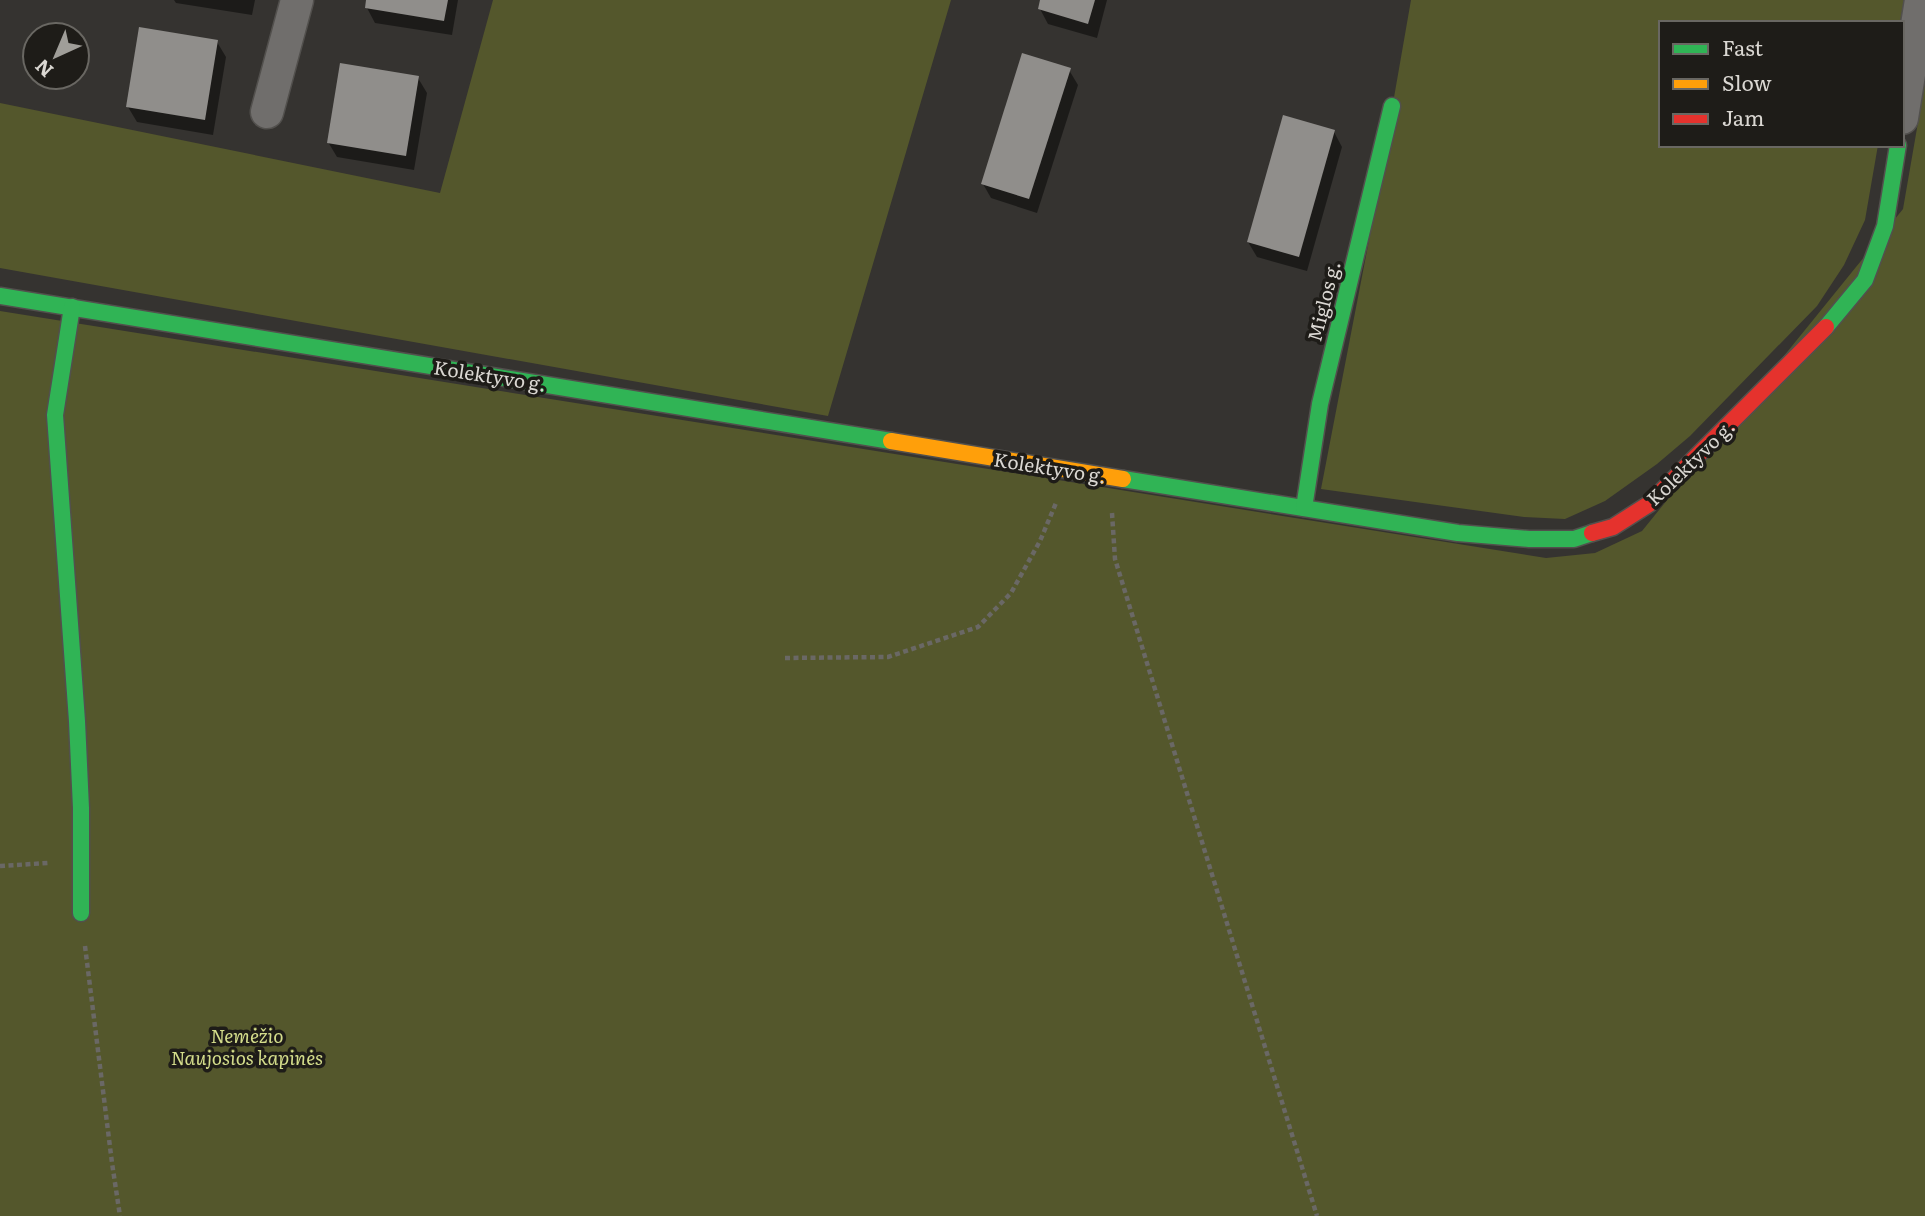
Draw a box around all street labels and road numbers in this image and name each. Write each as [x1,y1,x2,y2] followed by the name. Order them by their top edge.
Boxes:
[1300,258,1346,344] street label: Miglos g.
[432,352,548,398] street label: Kolektyvo g.
[1640,413,1740,511] street label: Kolektyvo g.
[992,444,1108,490] street label: Kolektyvo g.

